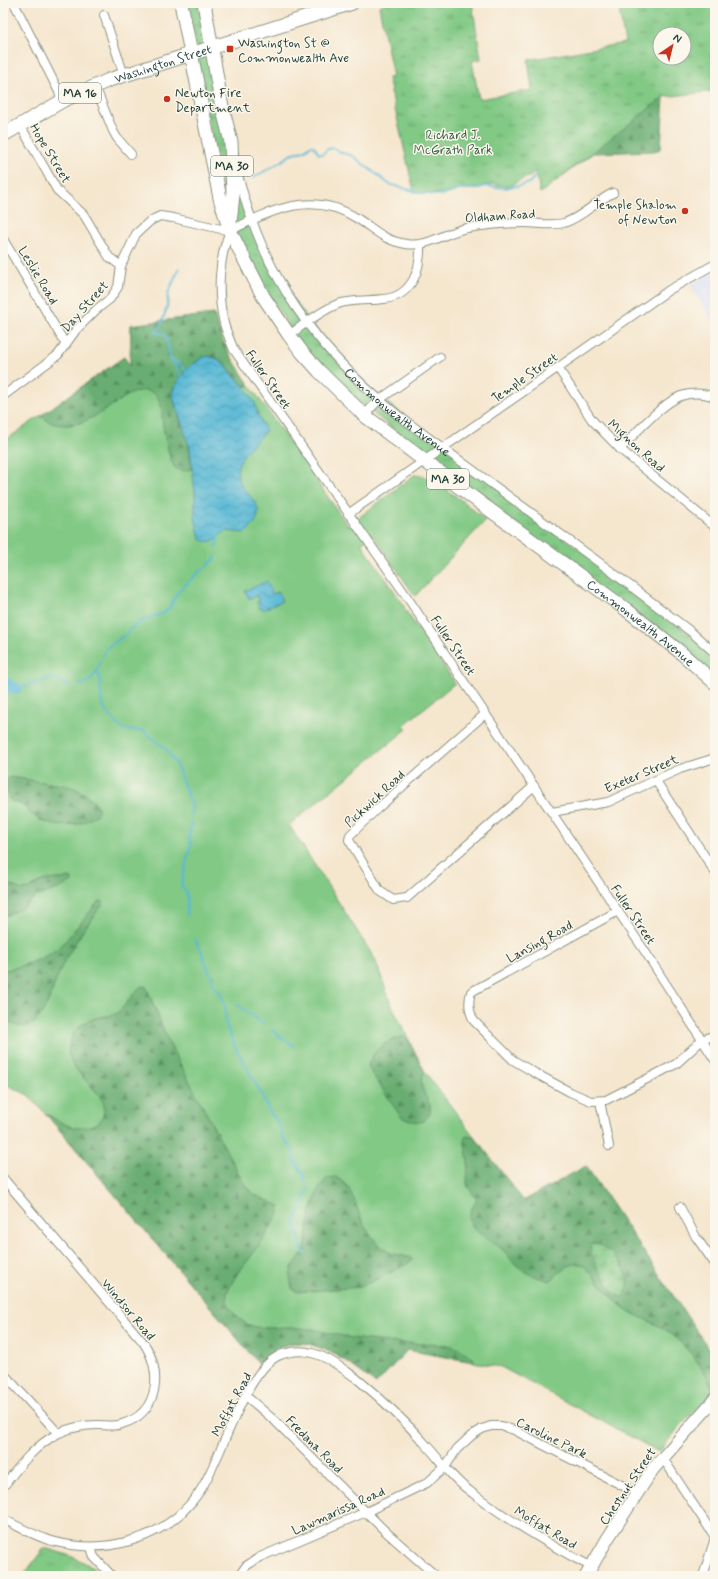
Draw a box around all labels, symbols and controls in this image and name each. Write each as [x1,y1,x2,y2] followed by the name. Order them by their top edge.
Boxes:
[652,26,692,66] north arrow
[670,31,684,46] text: N
[238,35,349,67] place label: Washington St @ Commonwealth Ave
[112,41,214,88] street label: Washington Street
[225,44,235,54] marker: Washington St @ Commonwealth Ave
[59,83,101,103] road number: MA 16
[175,85,251,117] place label: Newton Fire Department
[162,94,172,104] marker: Newton Fire Department
[25,121,74,187] street label: Hope Street
[414,127,493,159] park label: Richard J. McGrath Park
[211,156,253,176] road number: MA 30
[594,197,677,229] place label: Temple Shalom of Newton
[464,206,536,227] street label: Oldham Road
[680,206,690,216] marker: Temple Shalom of Newton
[14,244,62,308] street label: Leslie Road
[57,278,113,336] street label: Day Street
[241,347,295,413] street label: Fuller Street
[488,349,561,407] street label: Temple Street
[340,364,453,461] street label: Commonwealth Avenue
[602,416,668,478] street label: Mignon Road
[427,469,469,489] road number: MA 30
[583,576,697,671] street label: Commonwealth Avenue
[426,613,479,679] street label: Fuller Street
[602,751,681,798] street label: Exeter Street
[341,767,409,831] street label: Pickwick Road
[606,882,659,948] street label: Fuller Street
[504,917,577,969] street label: Lansing Road
[97,1276,159,1344] street label: Windsor Road
[208,1370,256,1440] street label: Moffat Road
[281,1413,346,1478] street label: Fredana Road
[513,1414,590,1463] street label: Caroline Park
[596,1445,660,1529] street label: Chestnut Street
[289,1483,388,1539] street label: Lawmarissa Road
[511,1503,580,1554] street label: Moffat Road

